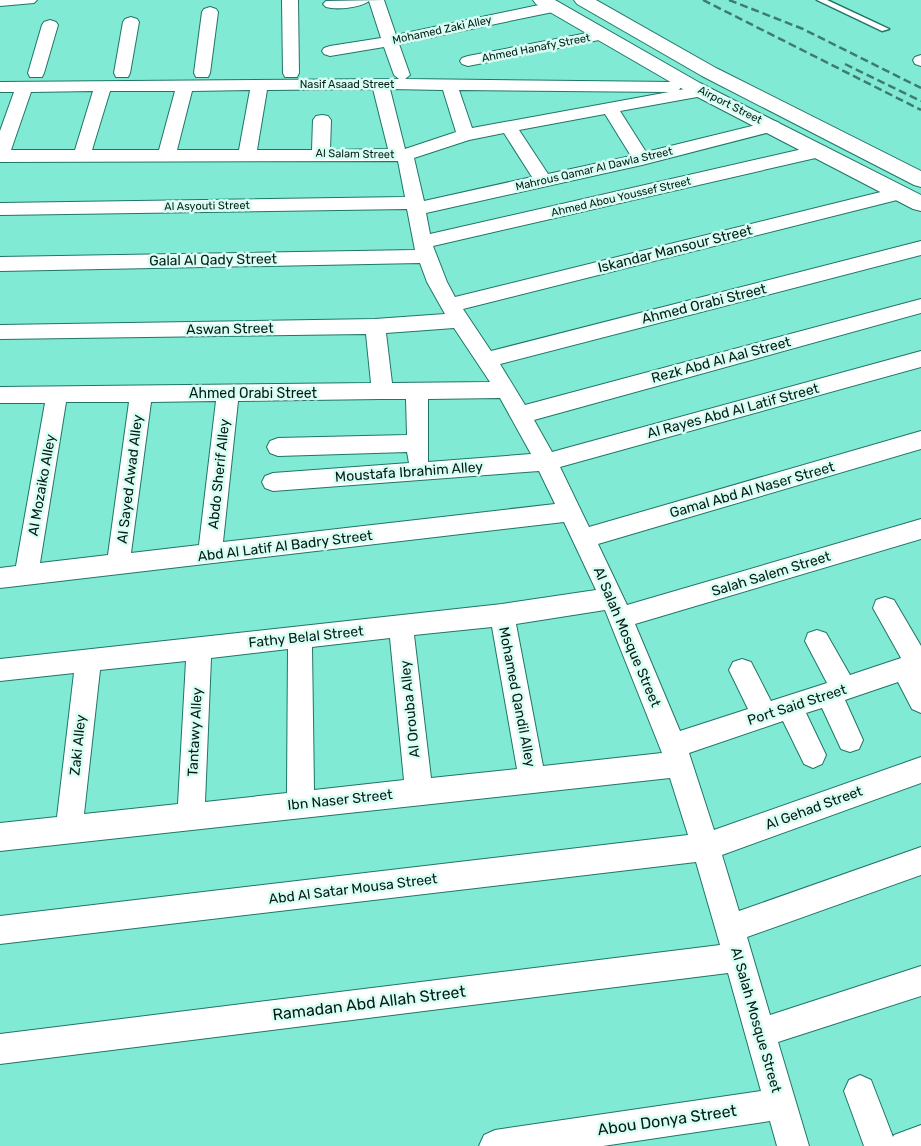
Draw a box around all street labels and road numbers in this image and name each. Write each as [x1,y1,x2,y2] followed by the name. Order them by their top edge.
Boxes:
[391,13,493,47] street label: Mohamed Zaki Alley
[481,31,592,65] street label: Ahmed Hanafy Street
[300,78,395,91] street label: Nasif Asaad Street
[696,83,765,127] street label: Airport Street
[514,144,675,193] street label: Mahrous Qamar Al Dawla Street
[316,147,395,161] street label: Al Salam Street
[550,174,693,219] street label: Ahmed Abou Youssef Street
[164,199,251,213] street label: Al Asyouti Street
[596,221,754,276] street label: Iskandar Mansour Street
[149,250,278,270] street label: Galal Al Qady Street
[640,280,769,328] street label: Ahmed Orabi Street
[186,320,274,338] street label: Aswan Street
[649,333,793,387] street label: Rezk Abd Al Aal Street
[645,380,821,442] street label: Al Rayes Abd Al Latif Street
[189,385,318,402] street label: Ahmed Orabi Street
[114,413,146,545] street label: Al Sayed Awad Alley
[205,418,233,530] street label: Abdo Sherif Alley
[25,433,59,537] street label: Al Mozaiko Alley
[334,458,484,486] street label: Moustafa Ibrahim Alley
[668,458,837,522] street label: Gamal Abd Al Naser Street
[197,527,374,565] street label: Abd Al Latif Al Badry Street
[709,548,833,600] street label: Salah Salem Street
[590,564,664,710] street label: Al Salah Mosque Street
[248,622,365,651] street label: Fathy Belal Street
[495,625,539,769] street label: Mohamed Qandil Alley
[396,659,424,759] street label: Al Orouba Alley
[745,681,849,729] street label: Port Said Street
[184,687,206,777] street label: Tantawy Alley
[66,713,90,776] street label: Zaki Alley
[763,782,865,833] street label: Al Gehad Street
[287,786,394,814] street label: Ibn Naser Street
[268,870,439,908] street label: Abd Al Satar Mousa Street
[727,945,785,1095] street label: Al Salah Mosque Street
[271,982,467,1024] street label: Ramadan Abd Allah Street
[596,1101,738,1139] street label: Abou Donya Street

